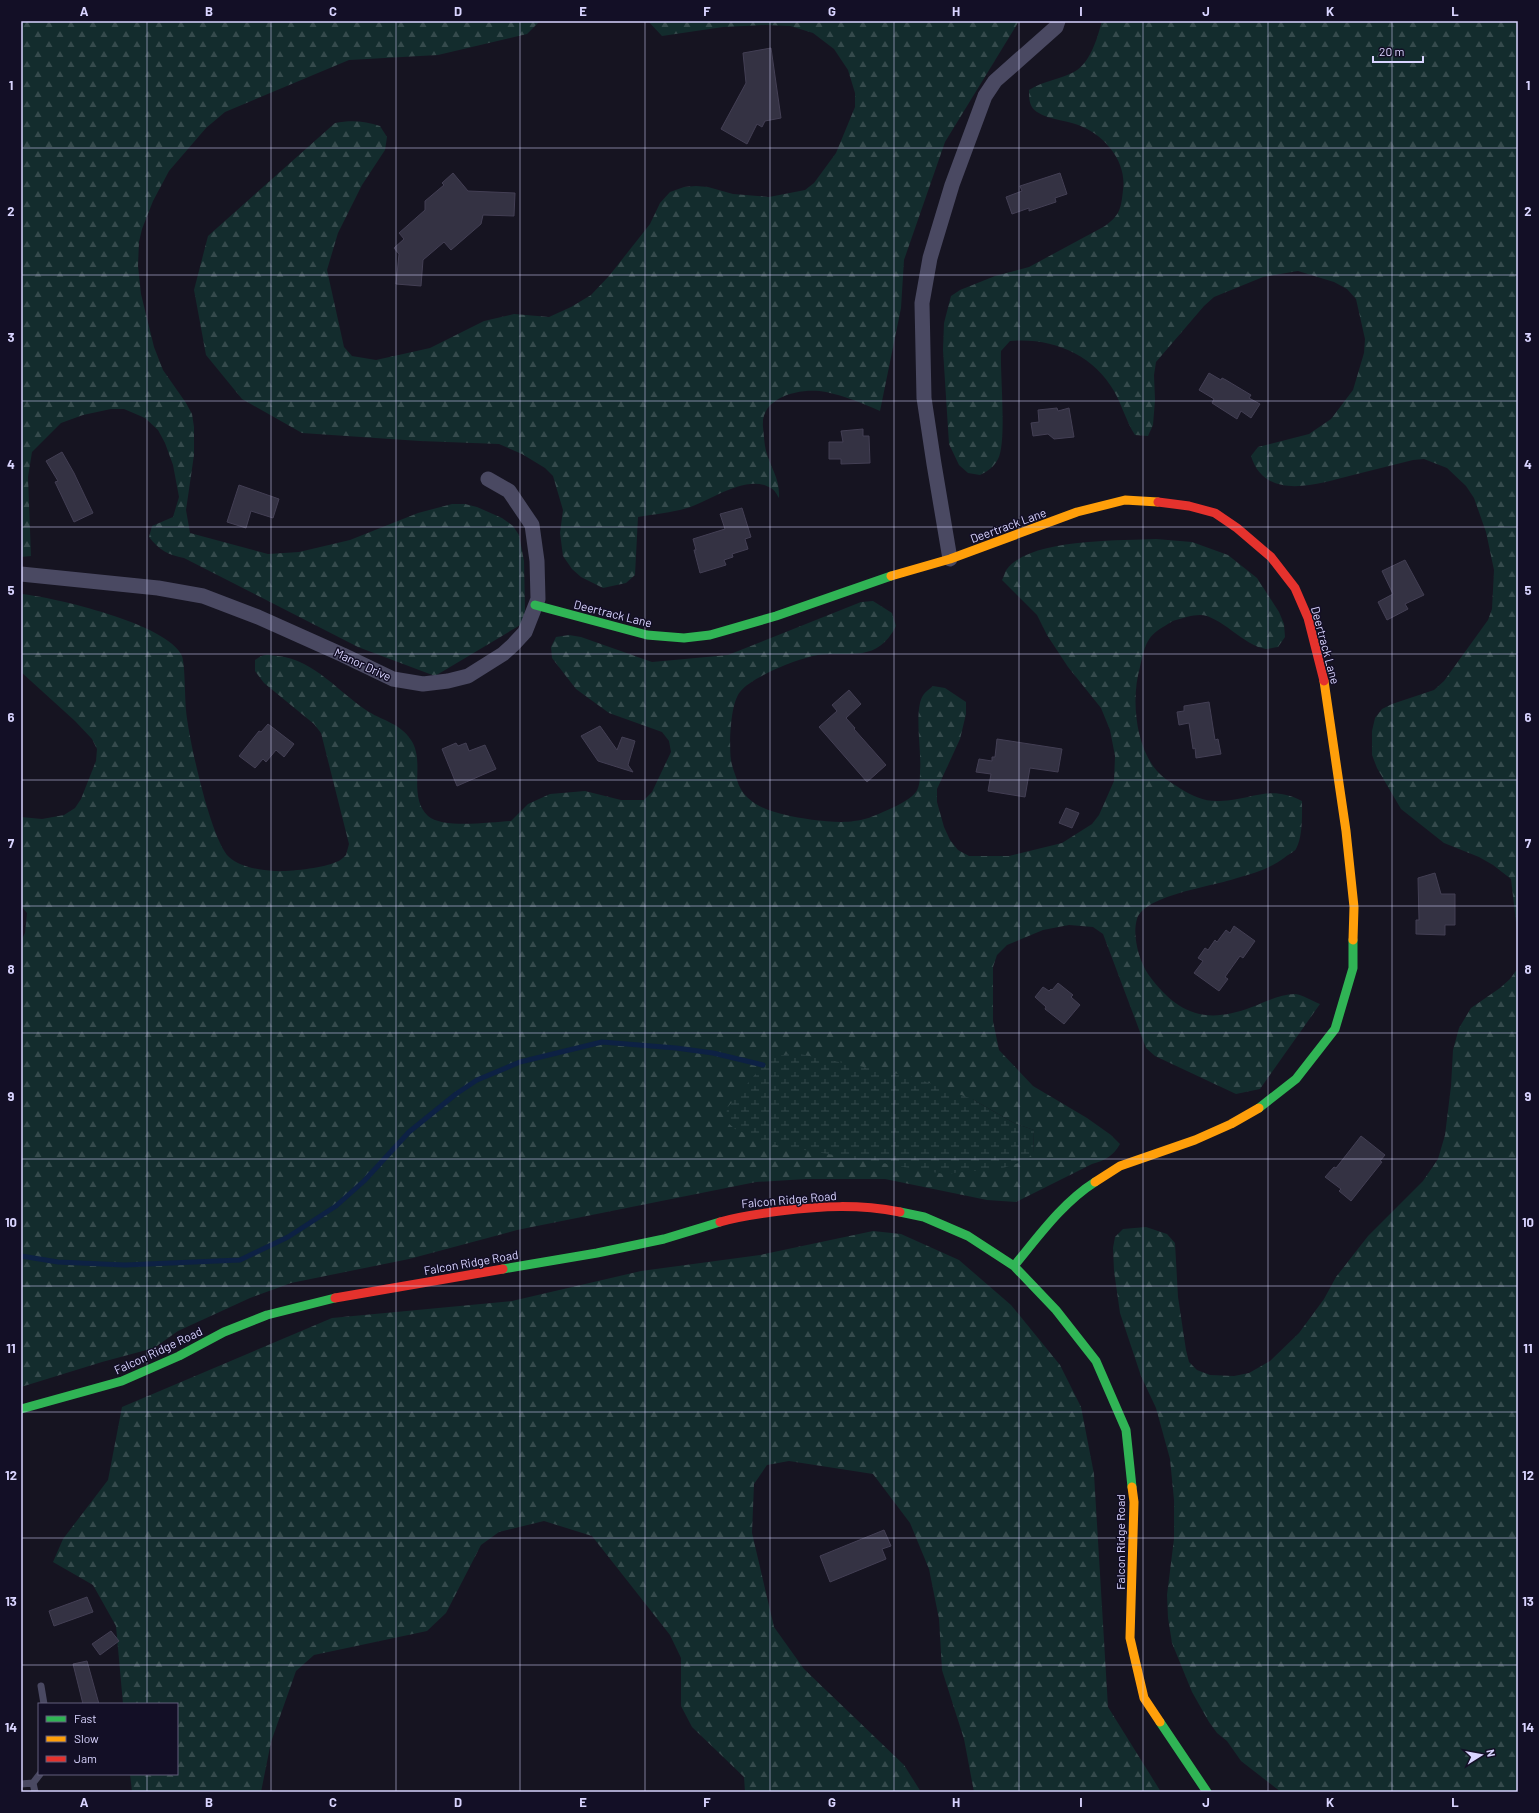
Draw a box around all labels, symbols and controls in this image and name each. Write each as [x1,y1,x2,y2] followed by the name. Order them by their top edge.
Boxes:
[80,3,89,19] text: A
[205,3,213,19] text: B
[329,3,337,19] text: C
[454,3,462,19] text: D
[579,3,587,19] text: E
[703,3,711,19] text: F
[828,3,836,19] text: G
[952,3,960,19] text: H
[1079,3,1083,19] text: I
[1202,3,1210,19] text: J
[1326,3,1334,19] text: K
[1451,3,1459,19] text: L
[1373,38,1423,64] scale bar
[1379,44,1405,58] text: 20 m
[9,77,13,93] text: 1
[1526,77,1530,93] text: 1
[7,203,15,219] text: 2
[1524,203,1532,219] text: 2
[7,329,15,345] text: 3
[1524,329,1532,345] text: 3
[7,456,15,472] text: 4
[1524,456,1532,472] text: 4
[968,505,1048,545] street label: Deertrack Lane
[7,582,15,598] text: 5
[1524,582,1532,598] text: 5
[573,597,653,629] street label: Deertrack Lane
[1309,605,1343,685] street label: Deertrack Lane
[332,645,394,683] street label: Manor Drive
[8,709,15,725] text: 6
[1525,709,1532,725] text: 6
[8,835,15,851] text: 7
[1525,835,1532,851] text: 7
[7,961,15,977] text: 8
[1524,961,1532,977] text: 8
[8,1088,15,1104] text: 9
[1525,1088,1532,1104] text: 9
[741,1188,837,1210] street label: Falcon Ridge Road
[5,1214,17,1230] text: 10
[1522,1214,1534,1230] text: 10
[423,1247,519,1277] street label: Falcon Ridge Road
[112,1323,204,1377] street label: Falcon Ridge Road
[6,1340,16,1356] text: 11
[1523,1340,1533,1356] text: 11
[5,1467,17,1483] text: 12
[1522,1467,1534,1483] text: 12
[1113,1494,1127,1590] street label: Falcon Ridge Road
[5,1593,17,1609] text: 13
[1522,1593,1534,1609] text: 13
[38,1703,178,1775] legend
[74,1711,97,1725] text: Fast
[5,1719,17,1735] text: 14
[1522,1719,1534,1735] text: 14
[74,1731,99,1745] text: Slow
[1461,1735,1501,1775] north arrow
[1484,1748,1498,1758] text: N
[74,1751,97,1765] text: Jam
[80,1794,89,1810] text: A
[205,1794,213,1810] text: B
[329,1794,337,1810] text: C
[454,1794,462,1810] text: D
[579,1794,587,1810] text: E
[703,1794,711,1810] text: F
[828,1794,836,1810] text: G
[952,1794,960,1810] text: H
[1079,1794,1083,1810] text: I
[1202,1794,1210,1810] text: J
[1326,1794,1334,1810] text: K
[1451,1794,1459,1810] text: L

